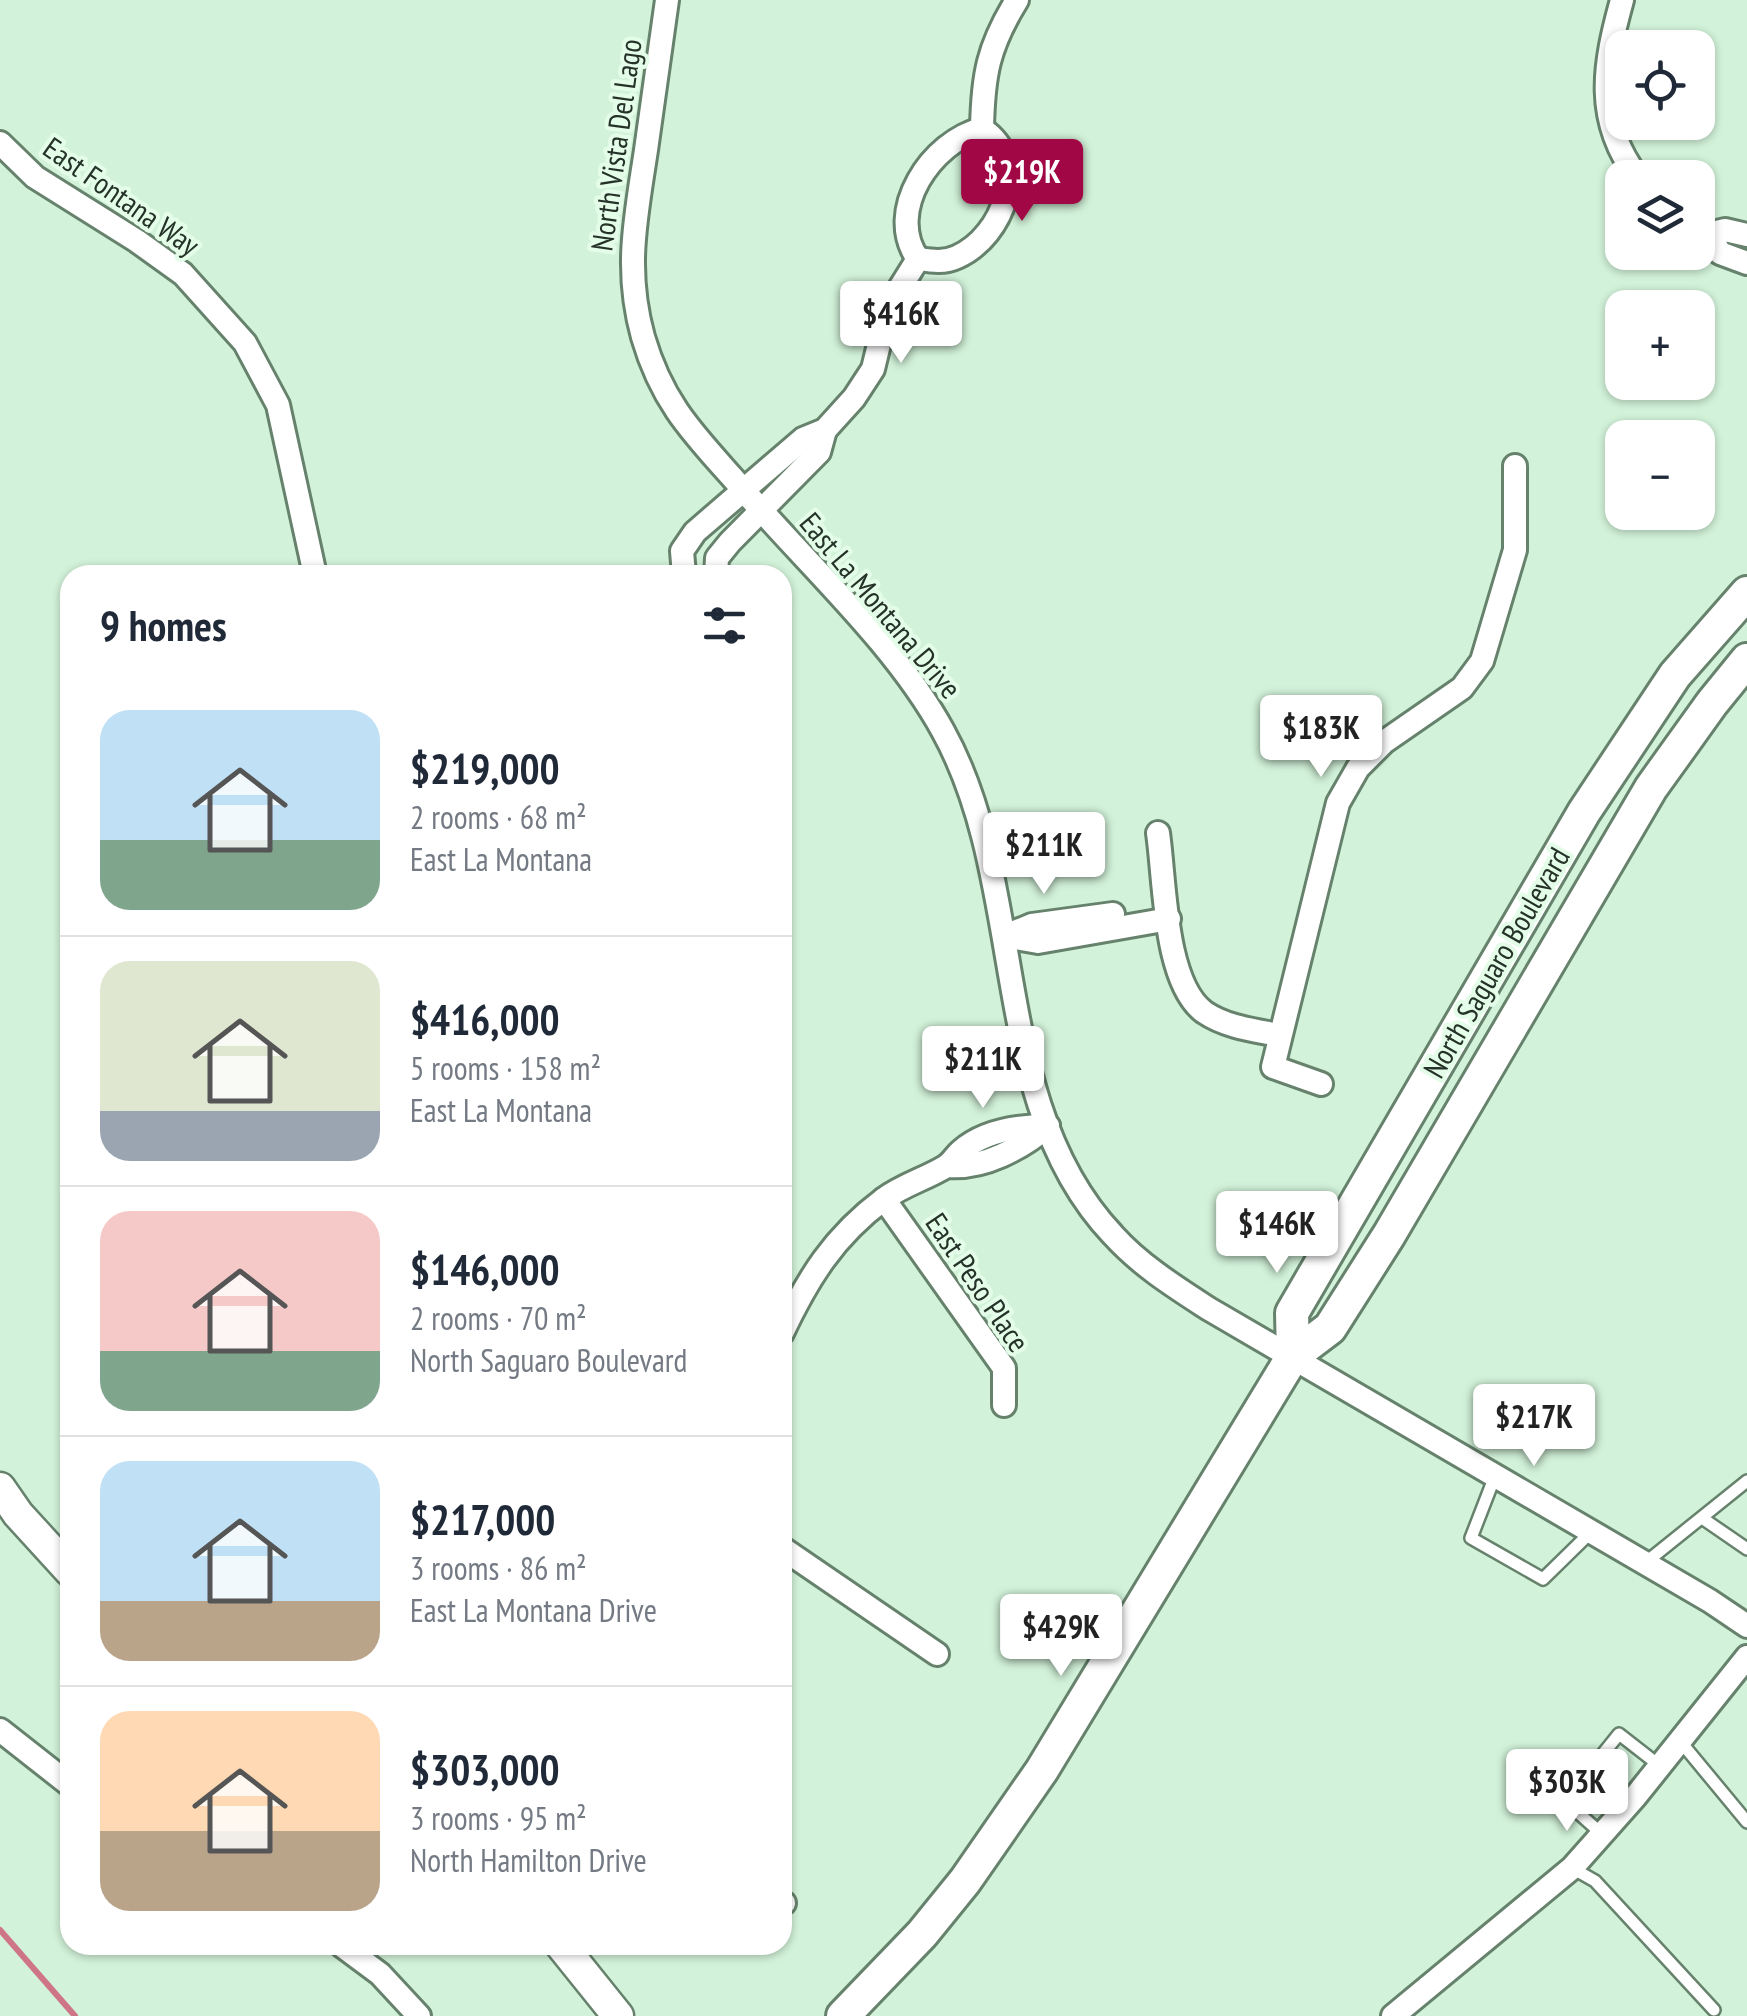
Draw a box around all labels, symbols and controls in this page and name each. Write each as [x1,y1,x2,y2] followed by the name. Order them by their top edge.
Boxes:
[1605,30,1715,530] map controls
[1605,30,1715,140] button: locate
[581,36,650,253] street label: North Vista Del Lago
[36,128,208,264] street label: East Fontana Way
[952,139,1092,224] pin: $219K
[983,150,1061,192] text: $219K
[1605,160,1715,270] button: layers
[831,281,971,366] pin: $416K
[1605,290,1715,400] button: +
[862,292,940,334] text: $416K
[1605,420,1715,530] button: −
[792,504,971,706] street label: East La Montana Drive
[100,598,227,653] text: 9 homes
[697,598,752,653] icon: filters
[1251,695,1391,780] pin: $183K
[1282,706,1360,748] text: $183K
[410,741,560,796] text: $219,000
[180,750,300,870] icon: home
[410,796,587,838] text: 2 rooms · 68 m²
[974,812,1114,897] pin: $211K
[1005,823,1083,865] text: $211K
[410,838,592,880] text: East La Montana
[1414,840,1578,1085] street label: North Saguaro Boulevard
[410,992,560,1047] text: $416,000
[180,1001,300,1121] icon: home
[913,1026,1053,1111] pin: $211K
[944,1037,1022,1079] text: $211K
[410,1047,601,1089] text: 5 rooms · 158 m²
[410,1089,592,1131] text: East La Montana
[1207,1191,1347,1276] pin: $146K
[1238,1202,1316,1244] text: $146K
[918,1205,1039,1359] street label: East Peso Place
[410,1242,560,1297] text: $146,000
[180,1251,300,1371] icon: home
[410,1297,587,1339] text: 2 rooms · 70 m²
[410,1339,687,1381] text: North Saguaro Boulevard
[1464,1384,1604,1469] pin: $217K
[1495,1395,1573,1437] text: $217K
[410,1492,555,1547] text: $217,000
[180,1501,300,1621] icon: home
[410,1547,587,1589] text: 3 rooms · 86 m²
[410,1589,657,1631] text: East La Montana Drive
[991,1594,1131,1679] pin: $429K
[1022,1605,1100,1647] text: $429K
[410,1742,560,1797] text: $303,000
[1497,1749,1637,1834] pin: $303K
[180,1751,300,1871] icon: home
[1528,1760,1606,1802] text: $303K
[410,1797,587,1839] text: 3 rooms · 95 m²
[410,1839,647,1881] text: North Hamilton Drive

